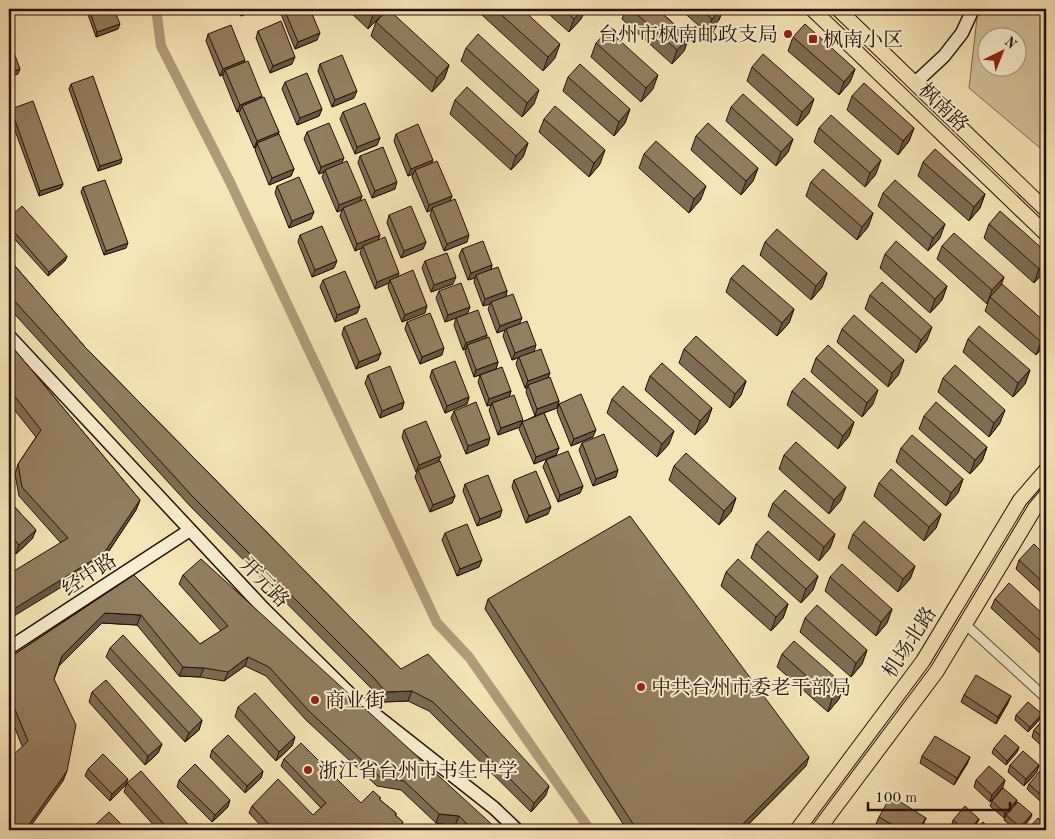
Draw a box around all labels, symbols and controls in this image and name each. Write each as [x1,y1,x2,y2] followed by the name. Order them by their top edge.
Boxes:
[598,24,778,46] place label: 台州市枫南邮政支局
[782,28,794,40] marker: 台州市枫南邮政支局
[978,28,1028,78] north arrow
[823,29,903,51] place label: 枫南小区
[807,33,819,45] marker: 枫南小区
[1001,34,1019,52] text: N
[914,79,973,136] street label: 枫南路
[58,549,121,600] street label: 经中路
[236,553,293,612] street label: 开元路
[879,603,941,682] street label: 机场北路
[651,677,851,699] place label: 中共台州市委老干部局
[635,681,647,693] marker: 中共台州市委老干部局
[325,689,385,712] place label: 商业街
[309,694,321,706] marker: 商业街
[318,760,518,782] place label: 浙江省台州市书生中学
[302,764,314,776] marker: 浙江省台州市书生中学
[868,779,1010,811] scale bar
[875,791,917,806] text: 100 m

